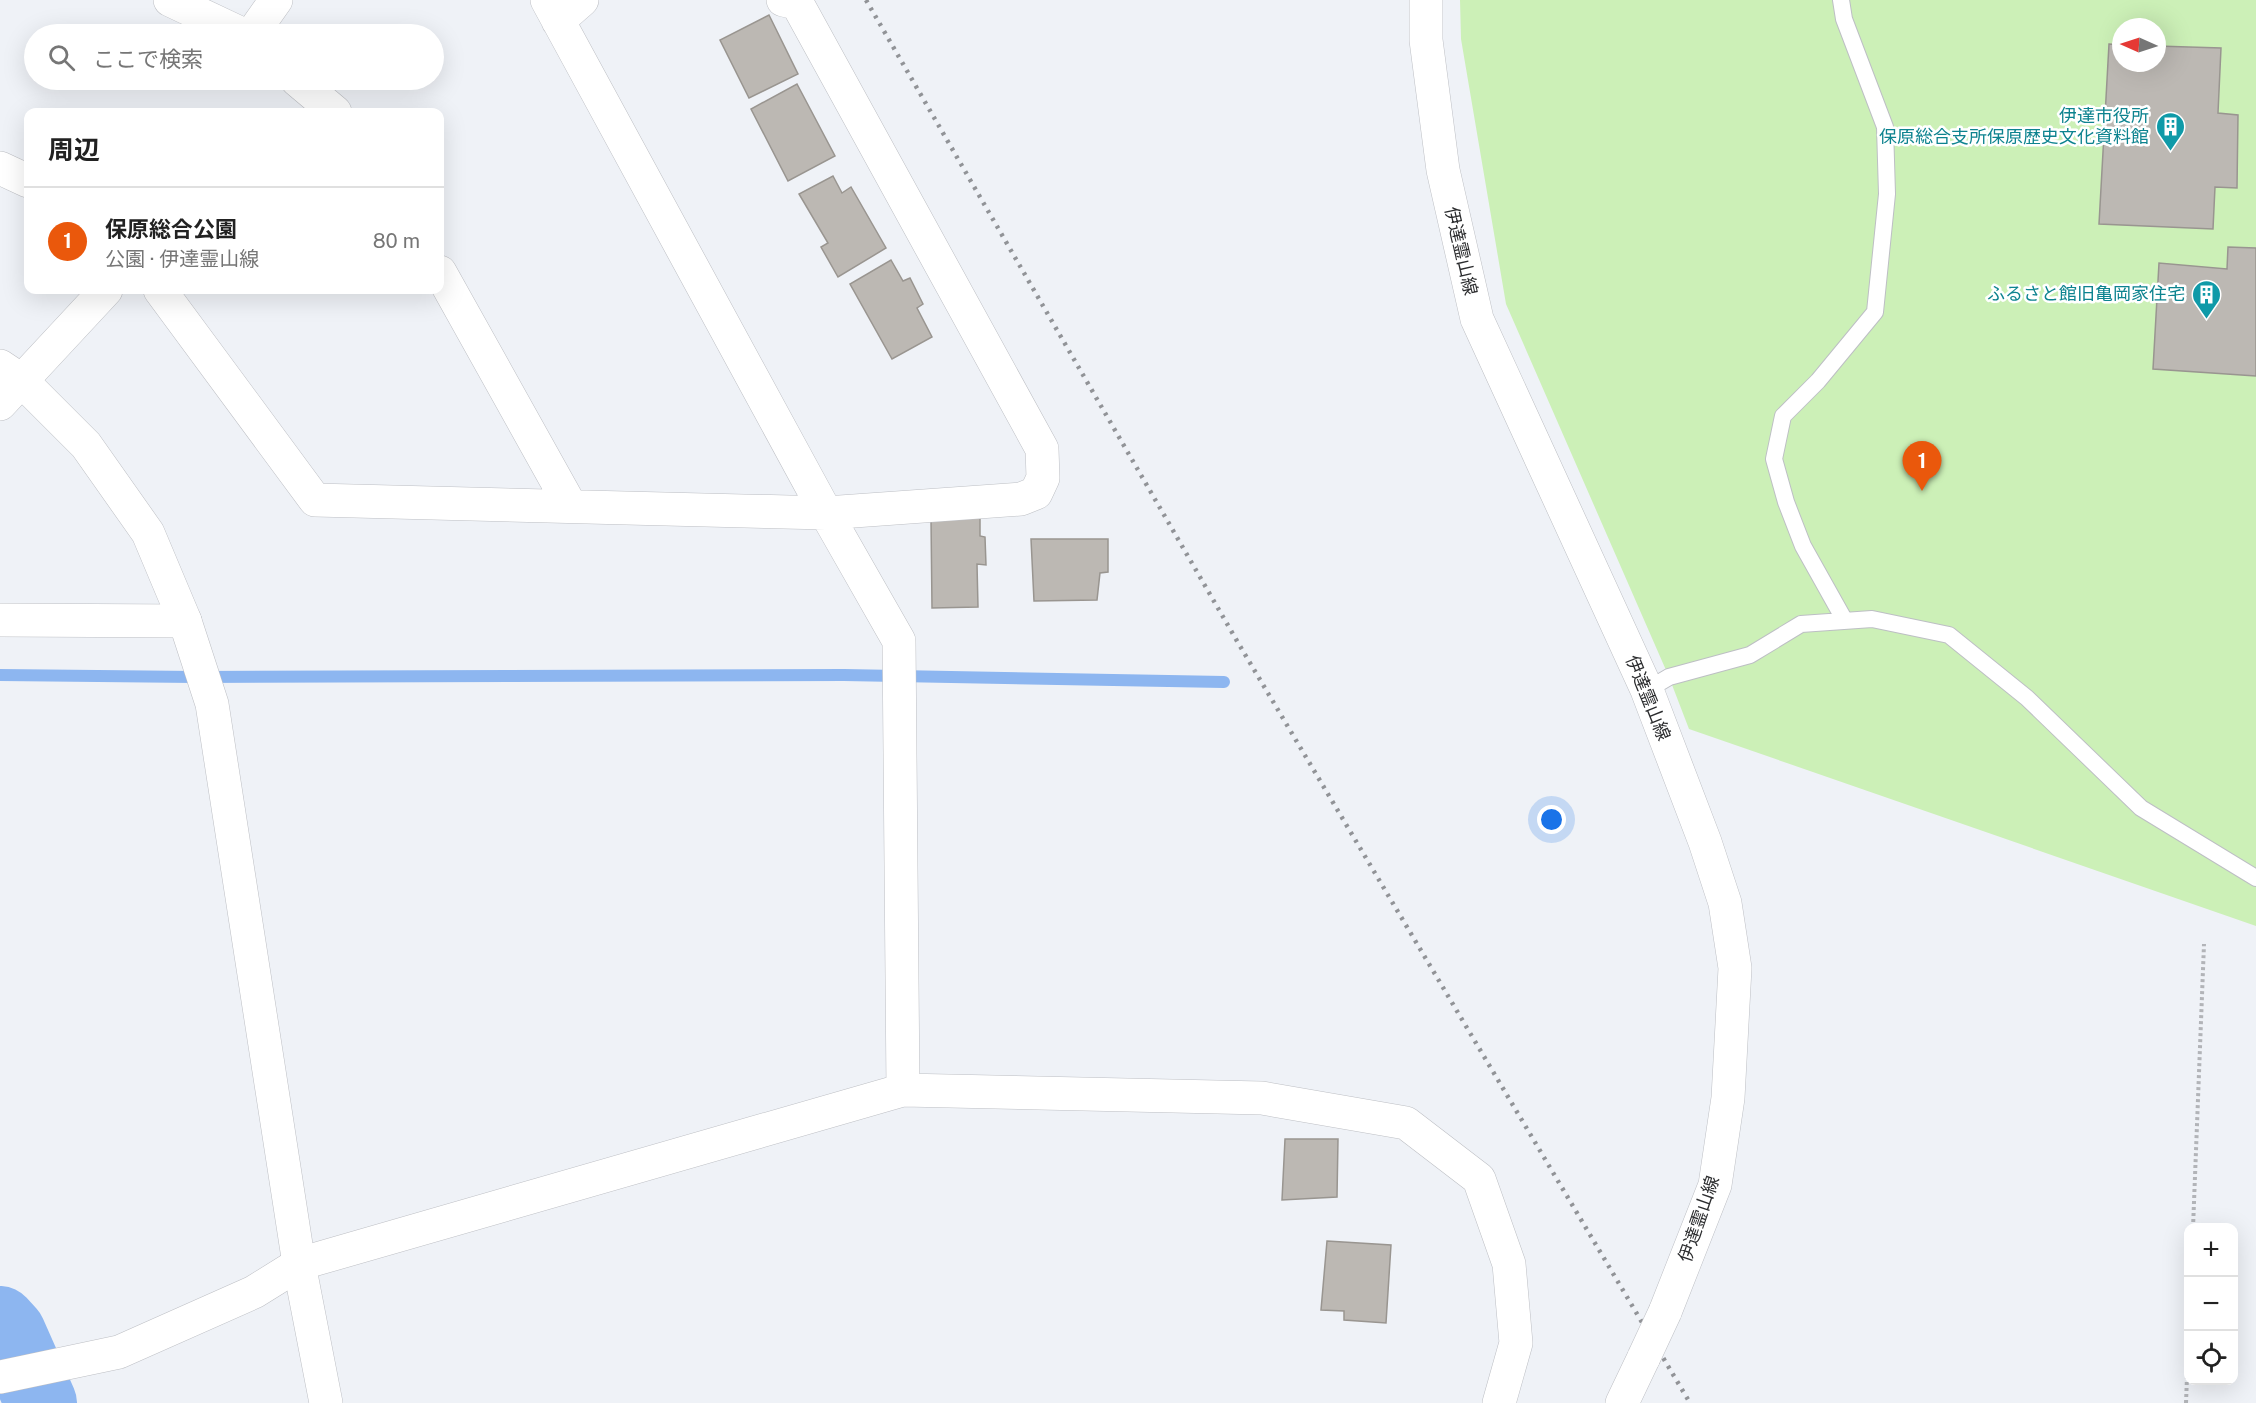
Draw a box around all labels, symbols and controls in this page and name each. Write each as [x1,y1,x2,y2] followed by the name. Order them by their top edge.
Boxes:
[2112,18,2166,72] north arrow
[24,24,444,90] search box
[45,41,78,74] icon: search
[93,46,203,72] text: ここで検索
[1879,105,2149,147] place label: 伊達市役所 保原総合支所保原歴史文化資料館
[2154,110,2186,152] building icon: 伊達市役所 保原総合支所保原歴史文化資料館
[48,134,100,165] text: 周辺
[1441,205,1482,297] street label: 伊達霊山線
[105,216,237,242] text: 保原総合公園
[63,229,72,253] text: 1
[373,229,420,253] text: 80 m
[105,247,259,271] text: 公園 · 伊達霊山線
[2190,278,2222,320] building icon: ふるさと館旧亀岡家住宅
[1987,283,2185,304] place label: ふるさと館旧亀岡家住宅
[1902,442,1942,491] pin: 1
[1622,652,1675,743] street label: 伊達霊山線
[1537,805,1566,834] your location
[1674,1173,1723,1265] street label: 伊達霊山線
[2184,1223,2238,1385] map controls
[2184,1223,2238,1277] button: +
[2184,1277,2238,1331] button: −
[2184,1331,2238,1385] button: locate

